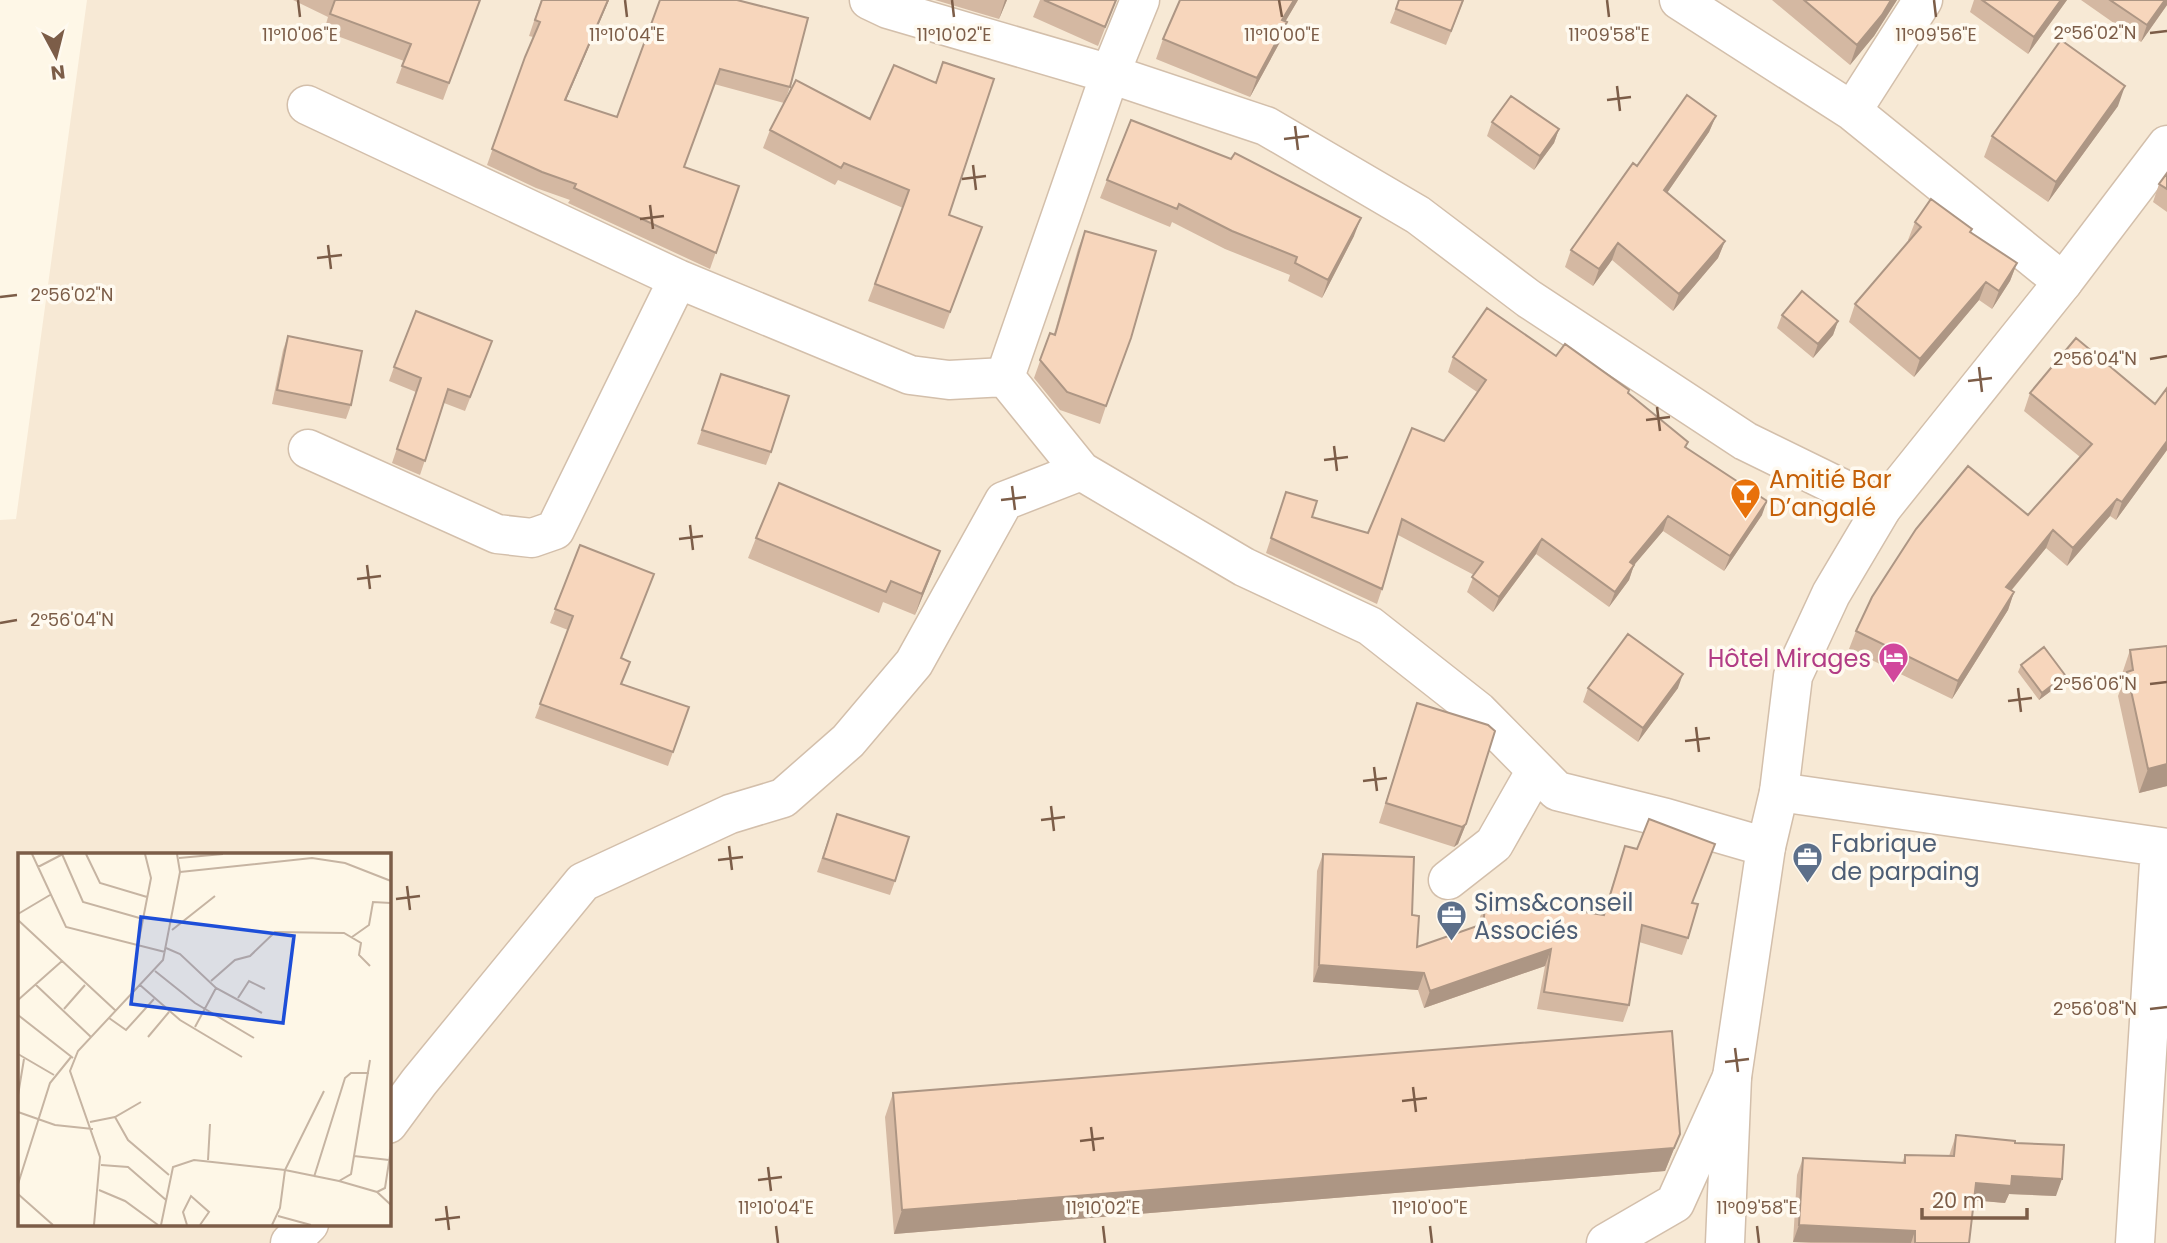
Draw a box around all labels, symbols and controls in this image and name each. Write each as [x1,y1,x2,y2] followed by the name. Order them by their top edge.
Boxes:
[2054,20,2136,45] text: 2°56'02"N
[21,21,91,91] north arrow
[262,22,338,47] text: 11°10'06"E
[589,22,665,47] text: 11°10'04"E
[917,22,991,47] text: 11°10'02"E
[1244,22,1320,47] text: 11°10'00"E
[1568,22,1650,47] text: 11°09'58"E
[1895,22,1977,47] text: 11°09'56"E
[49,58,67,87] text: N
[31,282,113,307] text: 2°56'02"N
[2053,346,2137,371] text: 2°56'04"N
[1769,463,1892,524] place label: Amitié Bar D’angalé
[1729,476,1763,520] bar icon: Amitié Bar D’angalé
[30,607,114,632] text: 2°56'04"N
[1877,641,1911,685] hotel icon: Hôtel Mirages
[1708,642,1871,675] place label: Hôtel Mirages
[2053,671,2137,696] text: 2°56'06"N
[1831,827,1980,888] place label: Fabrique de parpaing
[1791,840,1825,884] office icon: Fabrique de parpaing
[18,853,390,1226] inset map
[1474,886,1633,947] place label: Sims&conseil Associés
[1434,899,1468,943] office icon: Sims&conseil Associés
[2053,996,2137,1021] text: 2°56'08"N
[1922,1176,2027,1220] scale bar
[1932,1186,1985,1215] text: 20 m
[738,1195,814,1220] text: 11°10'04"E
[1066,1195,1140,1220] text: 11°10'02"E
[1392,1195,1468,1220] text: 11°10'00"E
[1716,1195,1798,1220] text: 11°09'58"E

